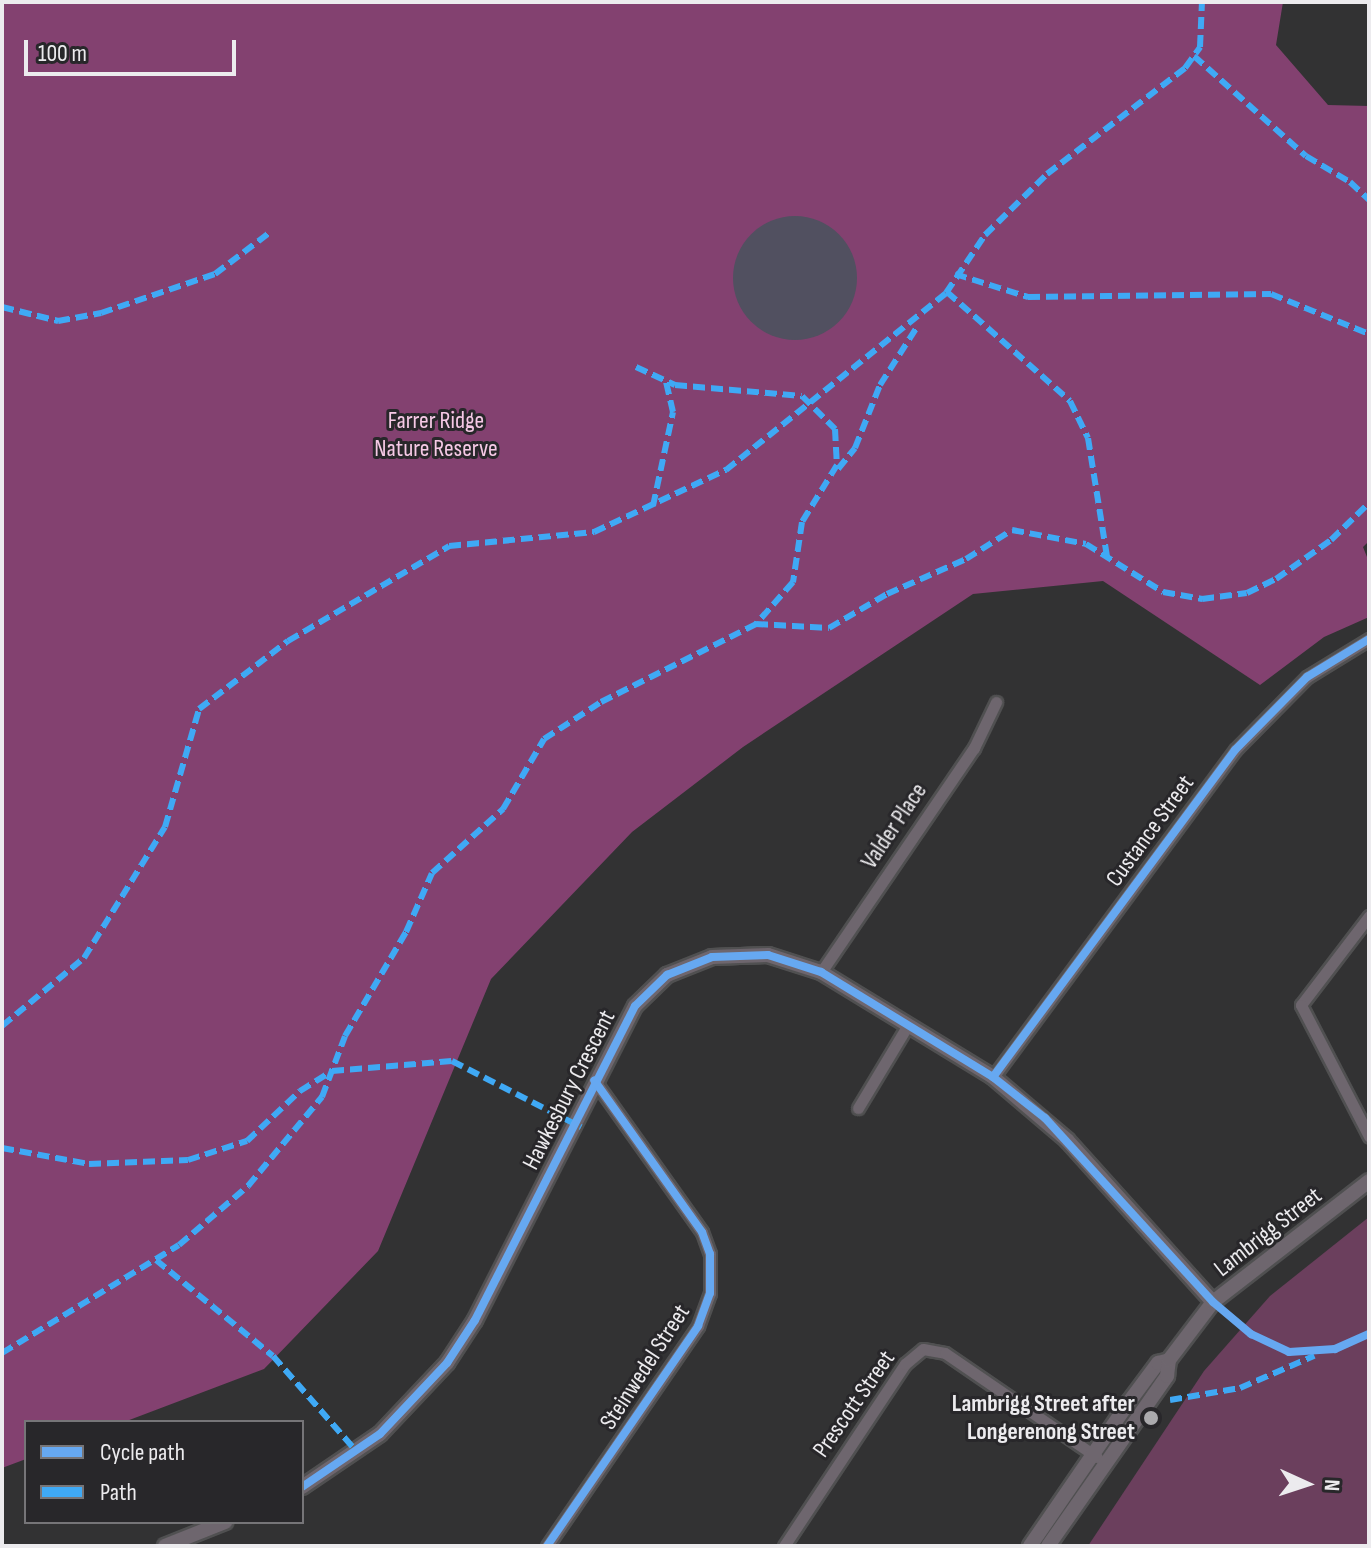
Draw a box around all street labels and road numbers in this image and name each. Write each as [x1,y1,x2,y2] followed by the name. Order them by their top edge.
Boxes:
[1100,770,1200,892] street label: Custance Street
[855,778,933,874] street label: Valder Place
[516,1005,622,1175] street label: Hawkesbury Crescent
[1209,1181,1327,1283] street label: Lambrigg Street
[594,1299,696,1435] street label: Steinwedel Street
[807,1345,901,1463] street label: Prescott Street

